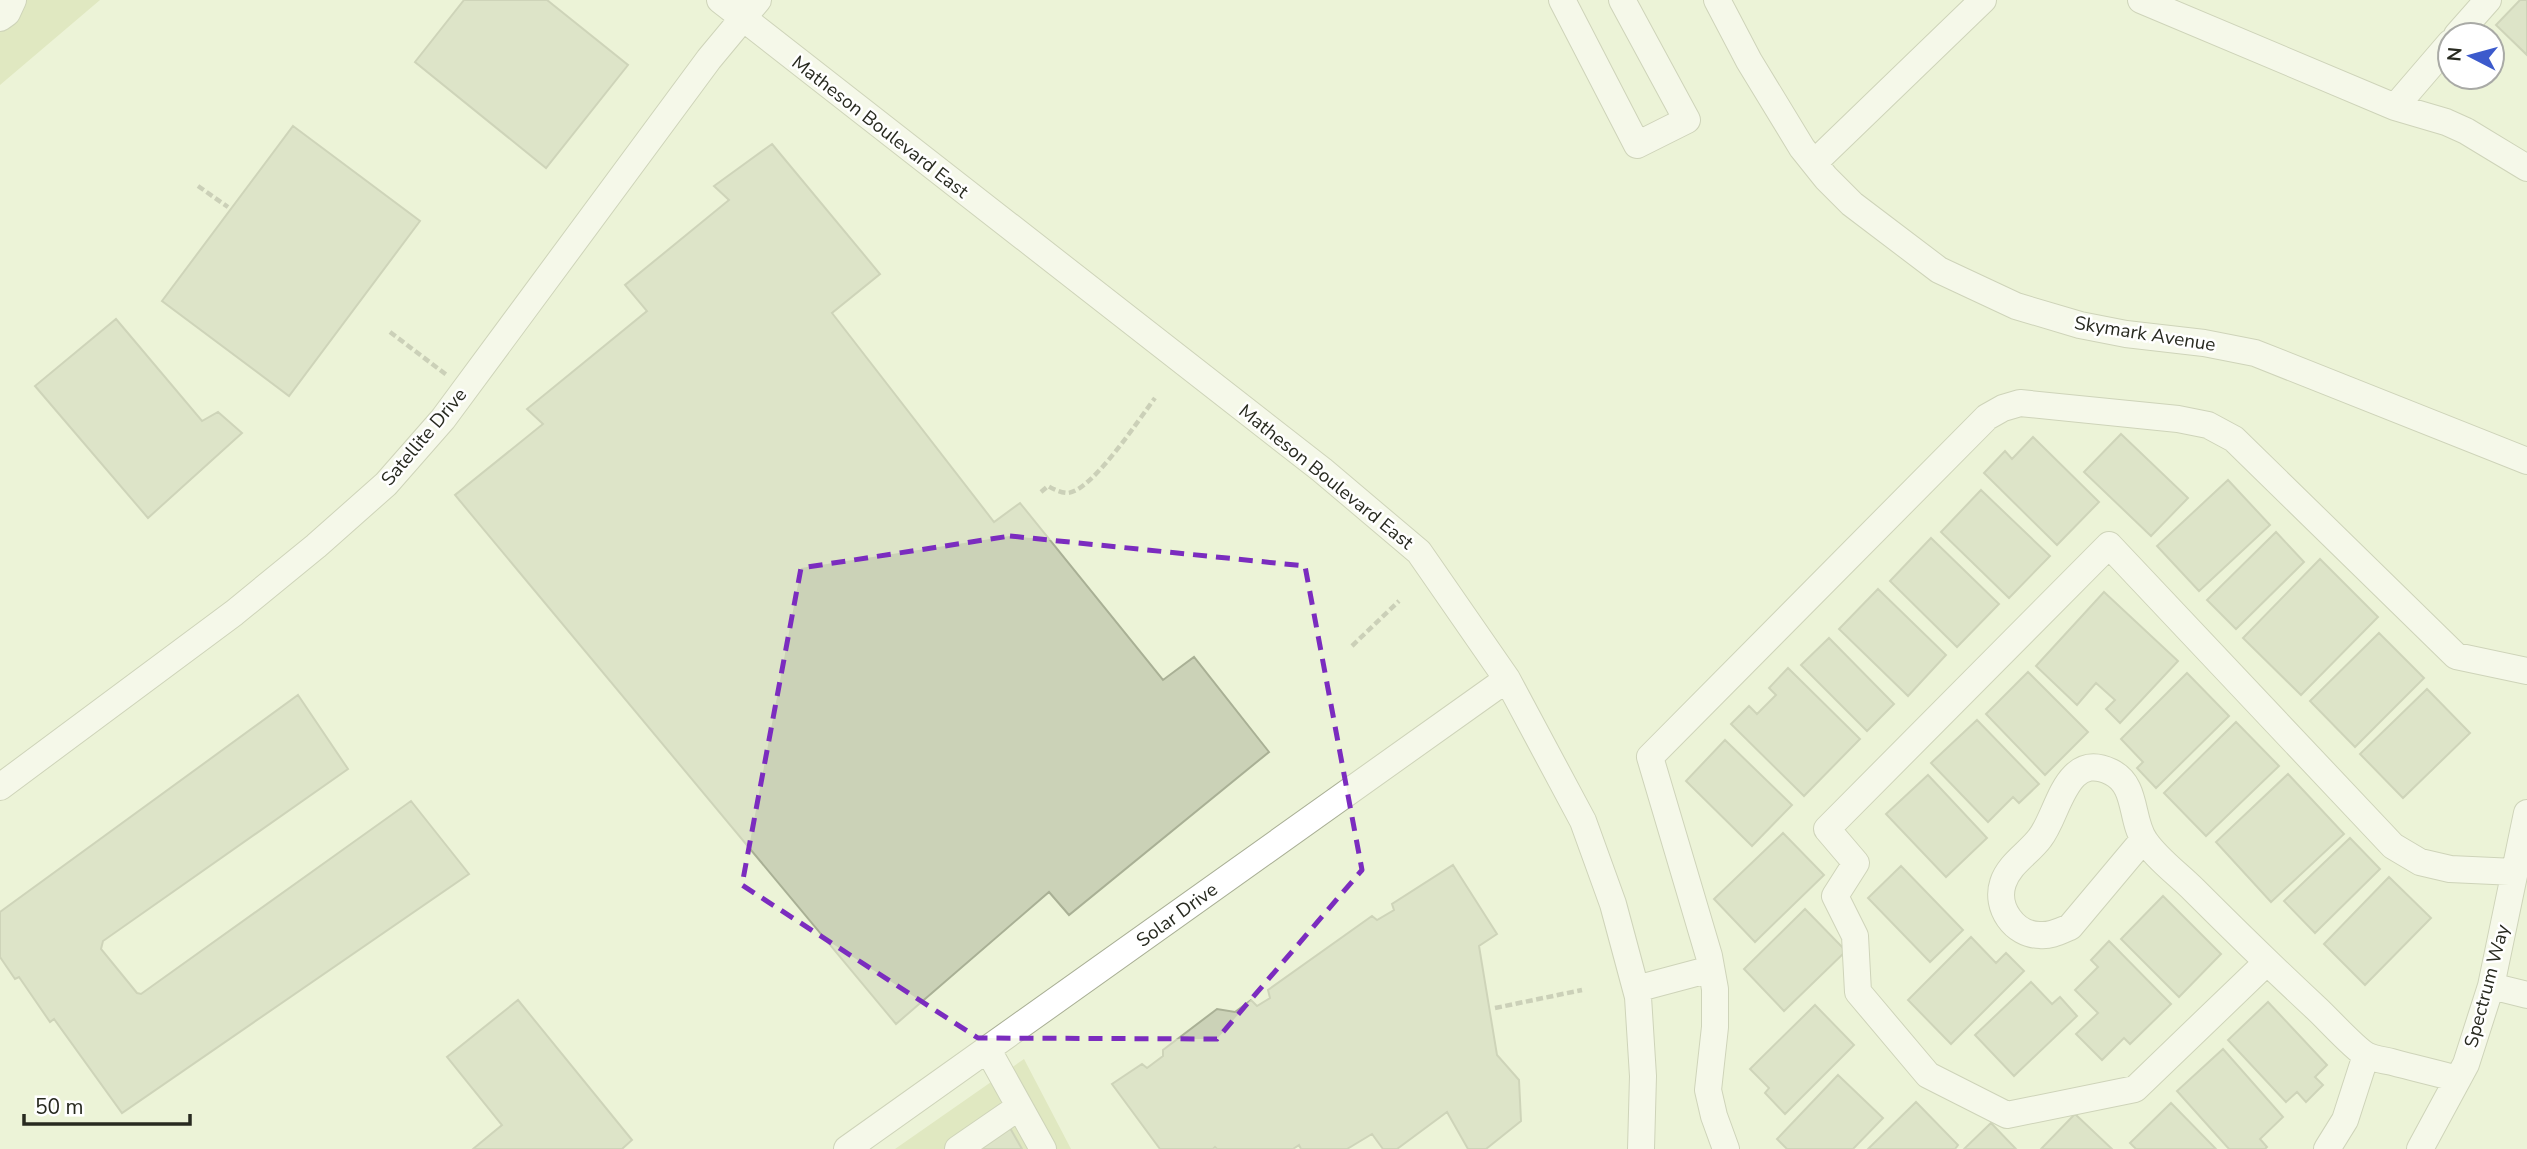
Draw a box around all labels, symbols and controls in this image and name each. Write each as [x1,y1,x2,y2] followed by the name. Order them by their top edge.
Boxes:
[2436,21,2506,91] north arrow
[2441,46,2469,63] text: N
[786,50,974,205] street label: Matheson Boulevard East
[2072,310,2218,358] street label: Skymark Avenue
[375,382,473,492] street label: Satellite Drive
[1233,398,1419,556] street label: Matheson Boulevard East
[1131,877,1223,953] street label: Solar Drive
[2458,921,2516,1050] street label: Spectrum Way
[24,1082,191,1126] scale bar
[35,1093,84,1121] text: 50 m

